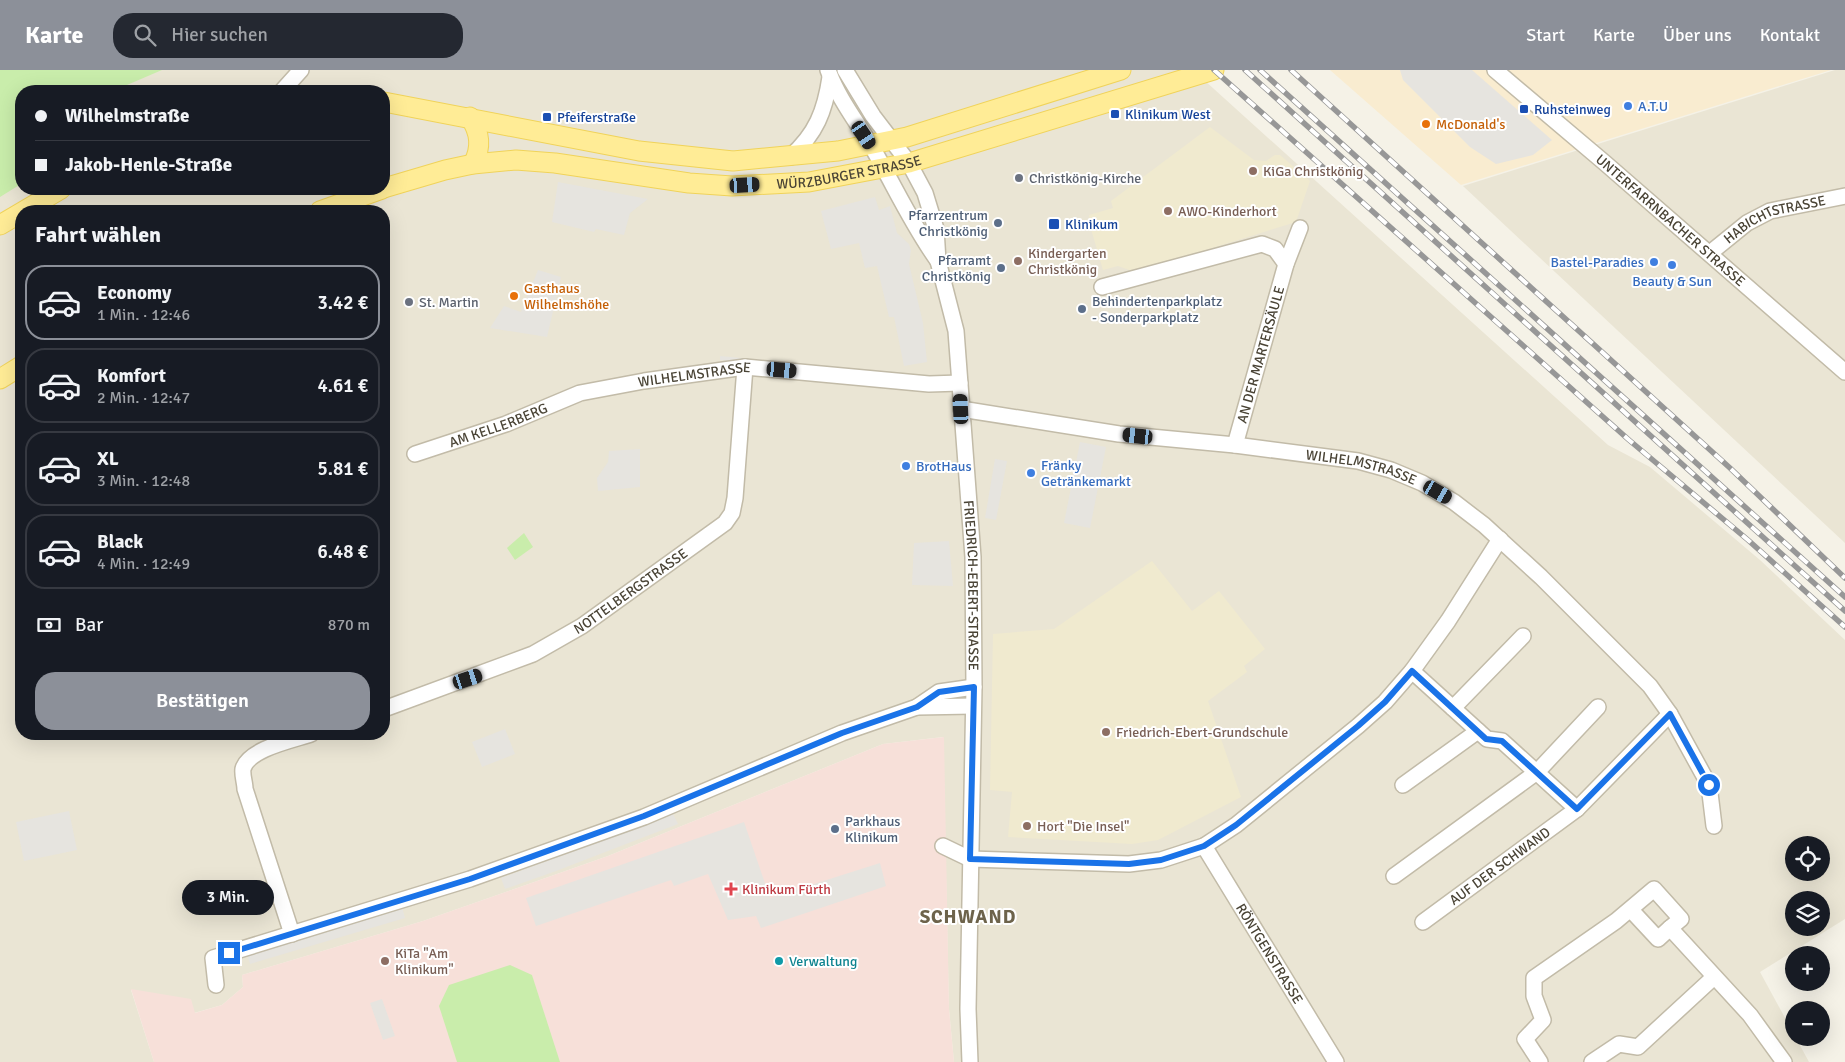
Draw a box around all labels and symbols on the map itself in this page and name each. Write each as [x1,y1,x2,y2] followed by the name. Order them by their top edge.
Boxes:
[1638,98,1668,115] place label: A.T.U
[1622,100,1634,112] marker: A.T.U
[1534,101,1611,118] place label: Ruhsteinweg
[1518,103,1530,115] marker: Ruhsteinweg
[1125,106,1211,123] place label: Klinikum West
[1109,108,1121,120] marker: Klinikum West
[557,109,636,126] place label: Pfeiferstraße
[541,111,553,123] marker: Pfeiferstraße
[1436,116,1505,133] place label: McDonald's
[849,118,878,152] car
[1420,118,1432,130] marker: McDonald's
[1592,151,1748,290] street label: UNTERFARRNBACHER STRASSE
[776,152,924,193] street label: WÜRZBURGER STRASSE
[1263,163,1363,180] place label: KiGa Christkönig
[1247,165,1259,177] marker: KiGa Christkönig
[1029,170,1141,187] place label: Christkönig-Kirche
[1013,172,1025,184] marker: Christkönig-Kirche
[729,177,760,193] car
[1720,192,1827,247] street label: HABICHTSTRASSE
[1178,203,1277,220] place label: AWO-Kinderhort
[1162,205,1174,217] marker: AWO-Kinderhort
[908,207,988,240] place label: Pfarrzentrum Christkönig
[1065,216,1118,233] place label: Klinikum
[992,217,1004,229] marker: Pfarrzentrum Christkönig
[1047,217,1061,231] marker: Klinikum
[1028,245,1107,278] place label: Kindergarten Christkönig
[922,252,991,285] place label: Pfarramt Christkönig
[1551,254,1644,271] place label: Bastel-Paradies
[1012,255,1024,267] marker: Kindergarten Christkönig
[1648,256,1660,268] marker: Bastel-Paradies
[1666,259,1678,271] marker: Beauty & Sun
[995,262,1007,274] marker: Pfarramt Christkönig
[1632,273,1712,290] place label: Beauty & Sun
[524,280,609,313] place label: Gasthaus Wilhelmshöhe
[1234,284,1288,425] street label: AN DER MARTERSÄULE
[508,290,520,302] marker: Gasthaus Wilhelmshöhe
[1092,293,1222,326] place label: Behindertenparkplatz - Sonderparkplatz
[419,294,479,311] place label: St. Martin
[403,296,415,308] marker: St. Martin
[1076,303,1088,315] marker: Behindertenparkplatz - Sonderparkplatz
[637,359,752,391] street label: WILHELMSTRASSE
[766,361,797,379] car
[952,394,969,424] car
[447,400,550,451] street label: AM KELLERBERG
[1122,427,1153,445] car
[1305,446,1419,489] street label: WILHELMSTRASSE
[1041,457,1131,490] place label: Fränky Getränkemarkt
[916,458,972,475] place label: BrotHaus
[900,460,912,472] marker: BrotHaus
[1025,467,1037,479] marker: Fränky Getränkemarkt
[1421,478,1454,506] car
[960,500,982,671] street label: FRIEDRICH-EBERT-STRASSE
[571,545,691,638] street label: NOTTELBERGSTRASSE
[451,667,484,691] car
[1116,724,1288,741] place label: Friedrich-Ebert-Grundschule
[1100,726,1112,738] marker: Friedrich-Ebert-Grundschule
[1698,774,1720,796] route start
[845,813,900,846] place label: Parkhaus Klinikum
[1037,818,1129,835] place label: Hort "Die Insel"
[1021,820,1033,832] marker: Hort "Die Insel"
[829,823,841,835] marker: Parkhaus Klinikum
[1446,824,1554,909] street label: AUF DER SCHWAND
[183,880,275,916] callout: 3 Min.
[742,881,831,898] place label: Klinikum Fürth
[724,882,738,896] marker: Klinikum Fürth
[1232,900,1306,1007] street label: RÖNTGENSTRASSE
[920,905,1016,929] district label: SCHWAND
[218,942,240,964] route end
[395,945,454,978] place label: KiTa "Am Klinikum"
[789,953,857,970] place label: Verwaltung
[379,955,391,967] marker: KiTa "Am Klinikum"
[773,955,785,967] marker: Verwaltung

